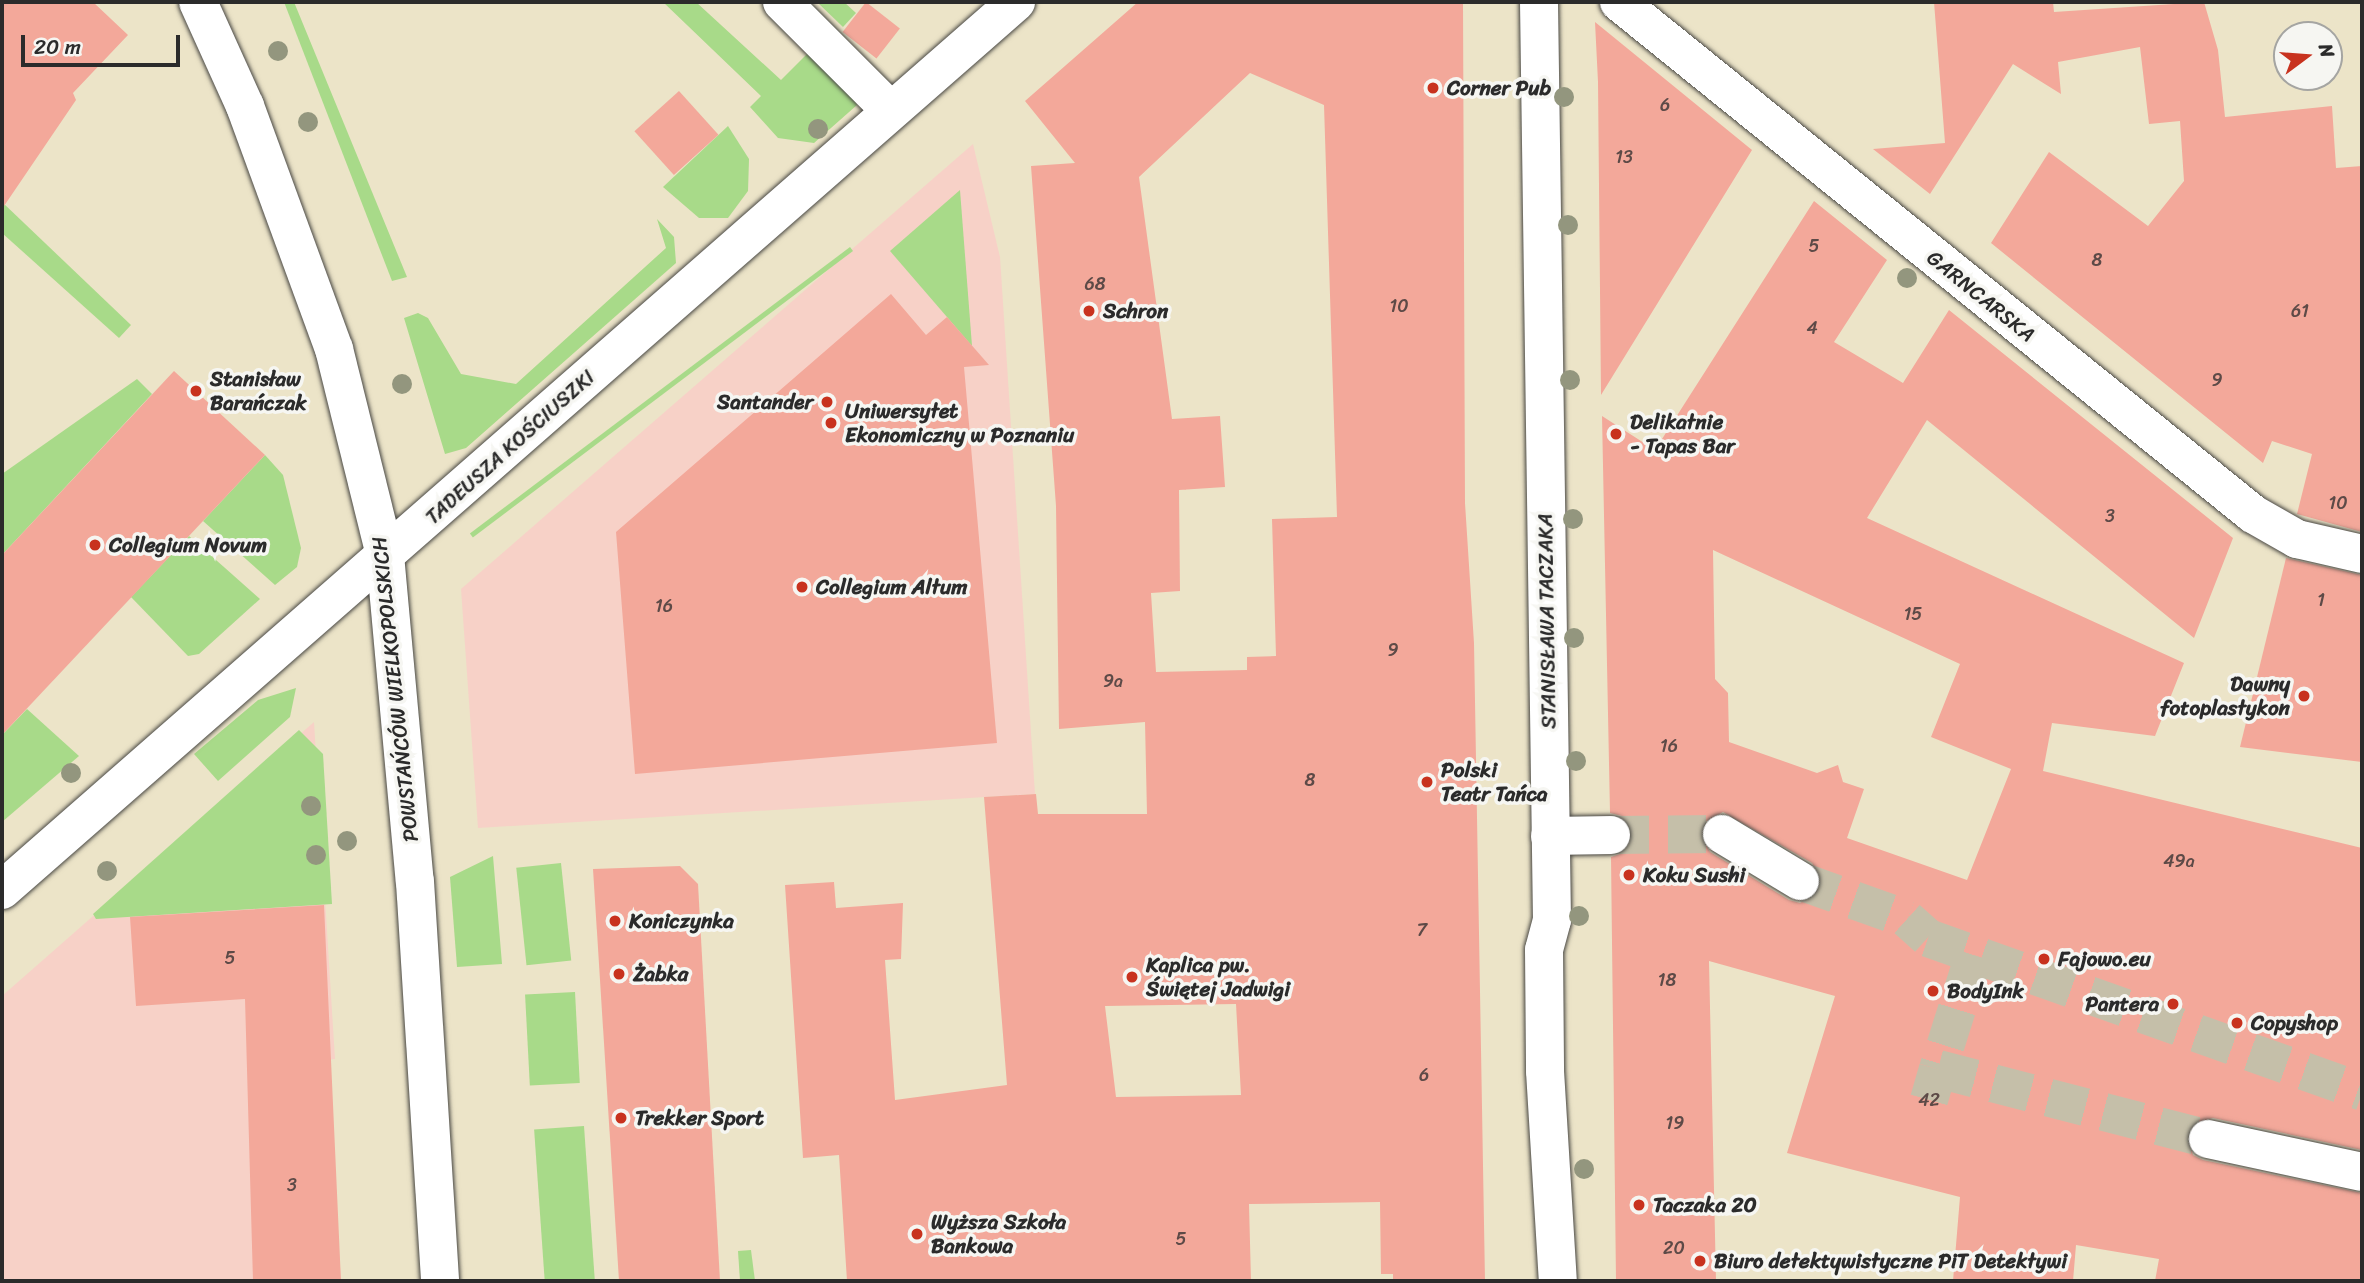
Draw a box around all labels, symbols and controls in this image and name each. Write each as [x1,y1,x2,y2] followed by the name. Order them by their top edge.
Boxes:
[24,21,184,65] scale bar
[2273,21,2343,91] north arrow
[34,28,81,66] text: 20 m
[2309,40,2344,61] text: N
[1447,75,1551,101] place label: Corner Pub
[1425,80,1441,96] marker: Corner Pub
[1660,94,1670,116] house number: 6
[1615,146,1633,168] house number: 13
[1809,235,1819,257] house number: 5
[1922,245,2040,347] street label: GARNCARSKA
[2092,249,2102,271] house number: 8
[1084,273,1106,295] house number: 68
[1389,295,1409,317] house number: 10
[1103,298,1168,324] place label: Schron
[2291,300,2309,322] house number: 61
[1081,303,1097,319] marker: Schron
[1806,317,1818,339] house number: 4
[420,364,600,530] street label: TADEUSZA KOŚCIUSZKI
[210,366,306,416] place label: Stanisław Barańczak
[2211,369,2223,391] house number: 9
[188,383,204,399] marker: Stanisław Barańczak
[717,389,813,415] place label: Santander
[819,394,835,410] marker: Santander
[845,398,1074,448] place label: Uniwersytet Ekonomiczny w Poznaniu
[1630,409,1735,459] place label: Delikatnie - Tapas Bar
[823,415,839,431] marker: Uniwersytet Ekonomiczny w Poznaniu
[1608,426,1624,442] marker: Delikatnie - Tapas Bar
[2328,492,2348,514] house number: 10
[2105,505,2115,527] house number: 3
[1533,512,1561,730] street label: STANISŁAWA TACZAKA
[109,532,267,558] place label: Collegium Novum
[366,535,424,843] street label: POWSTAŃCÓW WIELKOPOLSKICH
[87,537,103,553] marker: Collegium Novum
[816,574,968,600] place label: Collegium Altum
[794,579,810,595] marker: Collegium Altum
[2317,589,2325,611] house number: 1
[655,595,673,617] house number: 16
[1904,603,1922,625] house number: 15
[1387,639,1399,661] house number: 9
[1103,670,1123,692] house number: 9a
[2160,671,2290,721] place label: Dawny fotoplastykon
[2296,688,2312,704] marker: Dawny fotoplastykon
[1660,735,1678,757] house number: 16
[1441,757,1548,807] place label: Polski Teatr Tańca
[1305,769,1315,791] house number: 8
[1419,774,1435,790] marker: Polski Teatr Tańca
[2163,850,2195,872] house number: 49a
[1643,862,1745,888] place label: Koku Sushi
[1621,867,1637,883] marker: Koku Sushi
[629,908,734,934] place label: Koniczynka
[607,913,623,929] marker: Koniczynka
[1417,919,1427,941] house number: 7
[2058,946,2151,972] place label: Fajowo.eu
[225,947,235,969] house number: 5
[2036,951,2052,967] marker: Fajowo.eu
[1146,952,1290,1002] place label: Kaplica pw. Świętej Jadwigi
[633,961,688,987] place label: Żabka
[611,966,627,982] marker: Żabka
[1124,969,1140,985] marker: Kaplica pw. Świętej Jadwigi
[1658,969,1676,991] house number: 18
[1947,978,2024,1004] place label: BodyInk
[1925,983,1941,999] marker: BodyInk
[2085,991,2159,1017] place label: Pantera
[2165,996,2181,1012] marker: Pantera
[2251,1010,2338,1036] place label: Copyshop
[2229,1015,2245,1031] marker: Copyshop
[1419,1064,1429,1086] house number: 6
[1918,1089,1940,1111] house number: 42
[635,1105,763,1131] place label: Trekker Sport
[613,1110,629,1126] marker: Trekker Sport
[1666,1112,1684,1134] house number: 19
[287,1174,297,1196] house number: 3
[1653,1192,1757,1218] place label: Taczaka 20
[1631,1197,1647,1213] marker: Taczaka 20
[931,1209,1066,1259] place label: Wyższa Szkoła Bankowa
[909,1226,925,1242] marker: Wyższa Szkoła Bankowa
[1176,1228,1186,1250] house number: 5
[1663,1237,1685,1259] house number: 20
[1714,1248,2069,1274] place label: Biuro detektywistyczne PiT Detektywi
[1692,1253,1708,1269] marker: Biuro detektywistyczne PiT Detektywi

